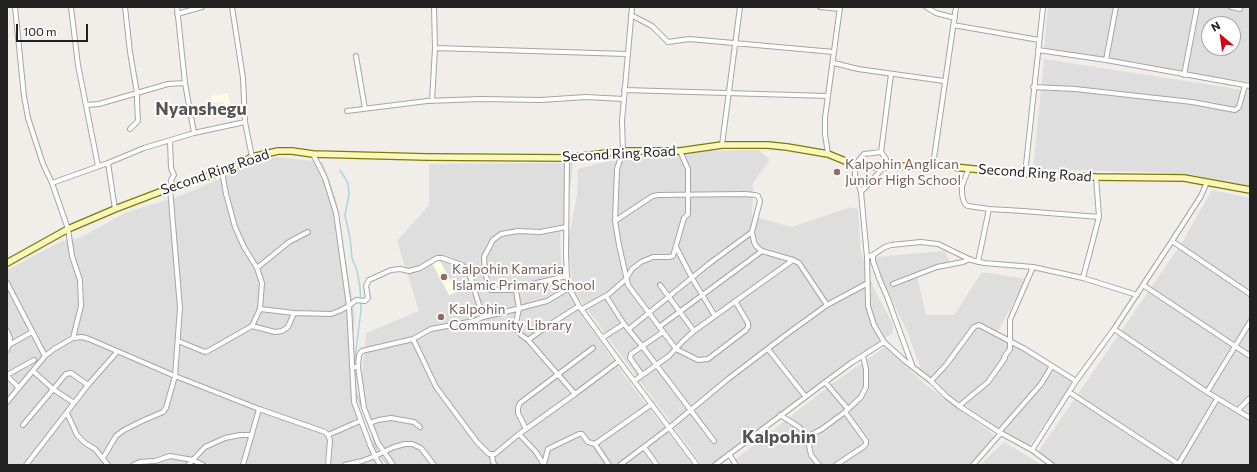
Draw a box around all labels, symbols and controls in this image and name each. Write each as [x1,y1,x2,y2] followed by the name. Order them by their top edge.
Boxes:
[18,16,90,42] scale bar
[1201,16,1241,56] north arrow
[1209,18,1222,34] text: N
[23,24,57,38] text: 100 m
[155,98,247,120] district label: Nyanshegu
[562,143,676,165] street label: Second Ring Road
[159,146,271,198] street label: Second Ring Road
[845,156,961,188] place label: Kalpohin Anglican Junior High School
[978,161,1092,185] street label: Second Ring Road
[832,167,842,177] marker: Kalpohin Anglican Junior High School
[452,261,595,294] place label: Kalpohin Kamaria Islamic Primary School
[439,272,449,282] marker: Kalpohin Kamaria Islamic Primary School
[449,301,572,334] place label: Kalpohin Community Library
[436,312,446,322] marker: Kalpohin Community Library
[742,426,816,448] district label: Kalpohin

